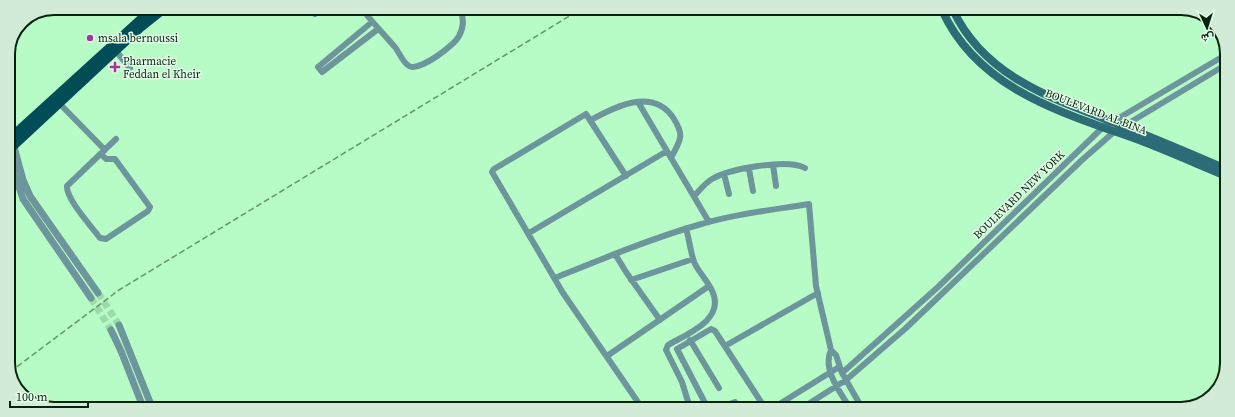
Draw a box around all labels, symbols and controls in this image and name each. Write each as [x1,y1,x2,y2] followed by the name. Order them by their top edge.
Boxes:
[1187,8,1227,48] north arrow
[1201,30,1215,45] text: ش
[98,31,178,46] place label: msala bernoussi
[85,33,95,43] marker: msala bernoussi
[123,54,201,82] place label: Pharmacie Feddan el Kheir
[110,62,120,72] marker: Pharmacie Feddan el Kheir
[1043,86,1150,139] street label: BOULEVARD AL BINA
[970,147,1068,242] street label: BOULEVARD NEW YORK
[10,383,88,409] scale bar
[16,389,48,405] text: 100 m

